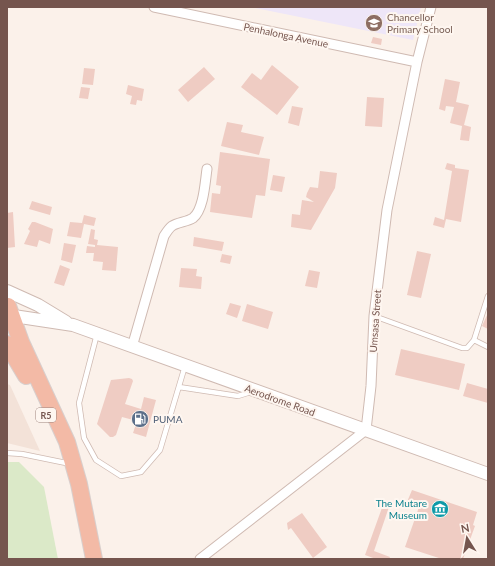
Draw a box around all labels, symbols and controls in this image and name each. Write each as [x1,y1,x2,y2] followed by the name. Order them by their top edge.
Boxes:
[387,11,453,35] place label: Chancellor Primary School
[364,13,384,33] school or university icon: Chancellor Primary School
[243,20,329,50] street label: Penhalonga Avenue
[367,289,383,353] street label: Umsasa Street
[243,382,317,418] street label: Aerodrome Road
[36,408,56,422] road number: R5
[130,409,150,429] fuel station icon: PUMA
[153,413,183,425] place label: PUMA
[376,497,427,521] place label: The Mutare Museum
[430,499,450,519] museum icon: The Mutare Museum
[447,518,487,558] north arrow
[460,521,470,535] text: N

